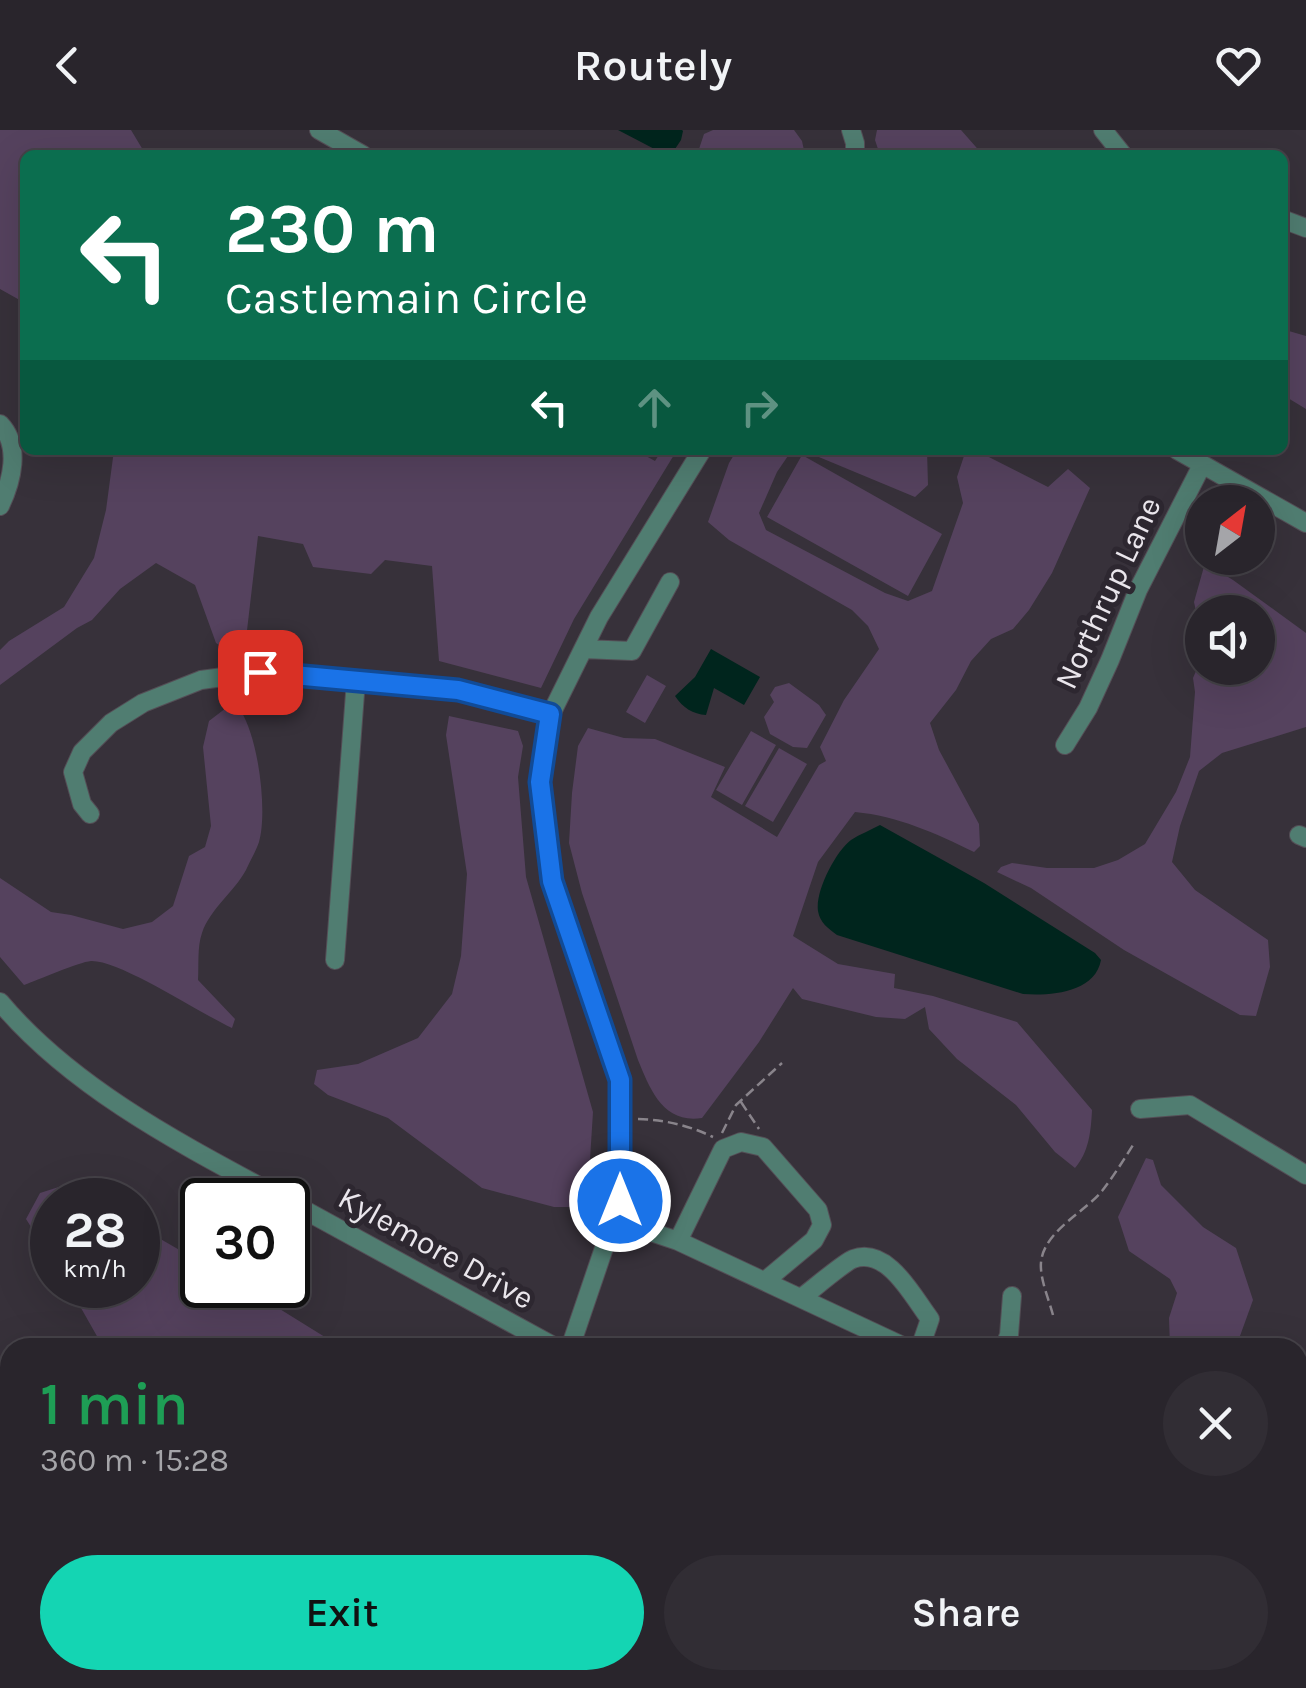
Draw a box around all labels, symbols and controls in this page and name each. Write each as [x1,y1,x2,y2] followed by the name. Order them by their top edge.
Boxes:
[40,38,95,93] icon: back
[1211,38,1266,93] icon: heart
[574,39,732,91] text: Routely
[225,188,439,270] text: 230 m
[60,190,190,320] icon: left
[225,272,588,324] text: Castlemain Circle
[522,380,577,435] icon: left
[627,380,682,435] icon: ahead
[732,380,787,435] icon: right
[1185,485,1275,575] north arrow
[1185,485,1275,685] map controls
[1047,491,1169,695] street label: Northrup Lane
[1185,595,1275,685] button: sound
[218,630,303,715] pin
[233,645,288,700] icon: arrive
[568,1149,672,1253] position arrow
[180,1178,310,1308] speed limit sign: 30
[332,1179,540,1317] street label: Kylemore Drive
[64,1201,126,1260] text: 28
[63,1254,127,1283] text: km/h
[40,1369,189,1439] text: 1 min
[1163,1371,1268,1476] button: close
[40,1442,229,1479] text: 360 m · 15:28
[40,1555,644,1670] button: Exit
[664,1555,1268,1670] button: Share

